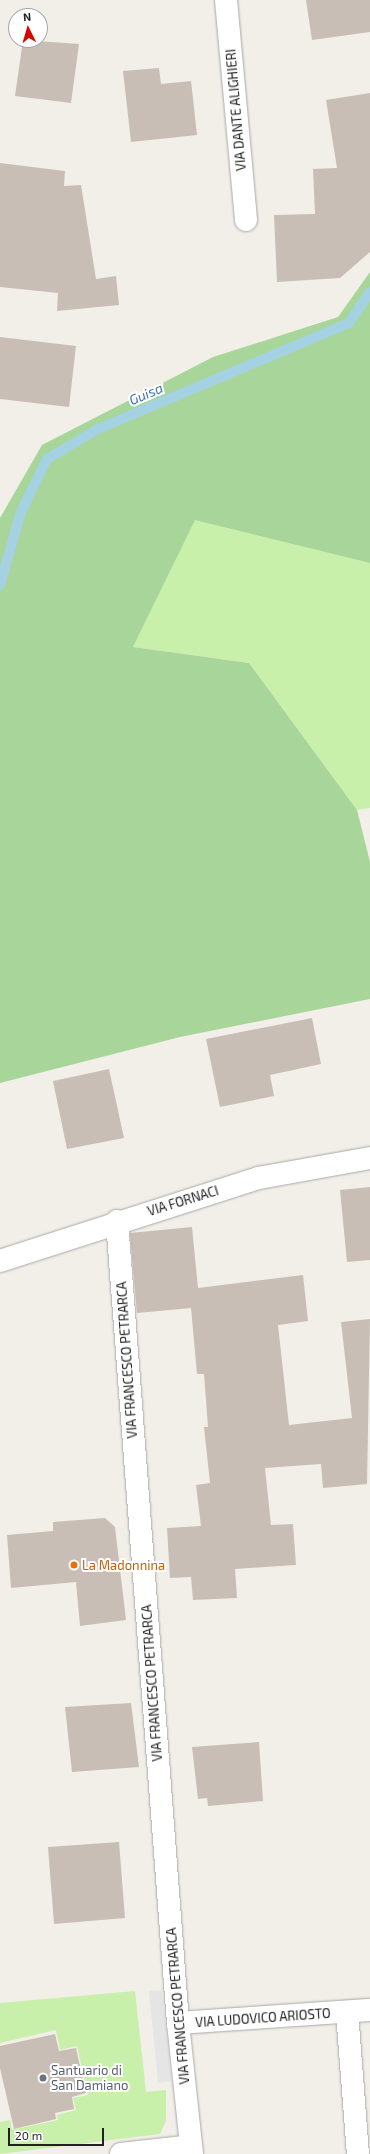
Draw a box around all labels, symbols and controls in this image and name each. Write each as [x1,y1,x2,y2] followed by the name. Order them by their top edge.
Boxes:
[8,8,48,48] north arrow
[22,10,32,23] text: N
[223,48,249,172] street label: VIA DANTE ALIGHIERI
[127,379,165,409] water label: Guisa
[145,1183,221,1219] street label: VIA FORNACI
[114,1281,140,1439] street label: VIA FRANCESCO PETRARCA
[82,1557,165,1573] place label: La Madonnina
[69,1560,79,1570] marker: La Madonnina
[139,1604,165,1762] street label: VIA FRANCESCO PETRARCA
[163,1927,193,2085] street label: VIA FRANCESCO PETRARCA
[194,2005,332,2031] street label: VIA LUDOVICO ARIOSTO
[51,2063,128,2094] place label: Santuario di San Damiano
[38,2073,48,2083] marker: Santuario di San Damiano
[10,2120,106,2146] scale bar
[15,2128,42,2142] text: 20 m

